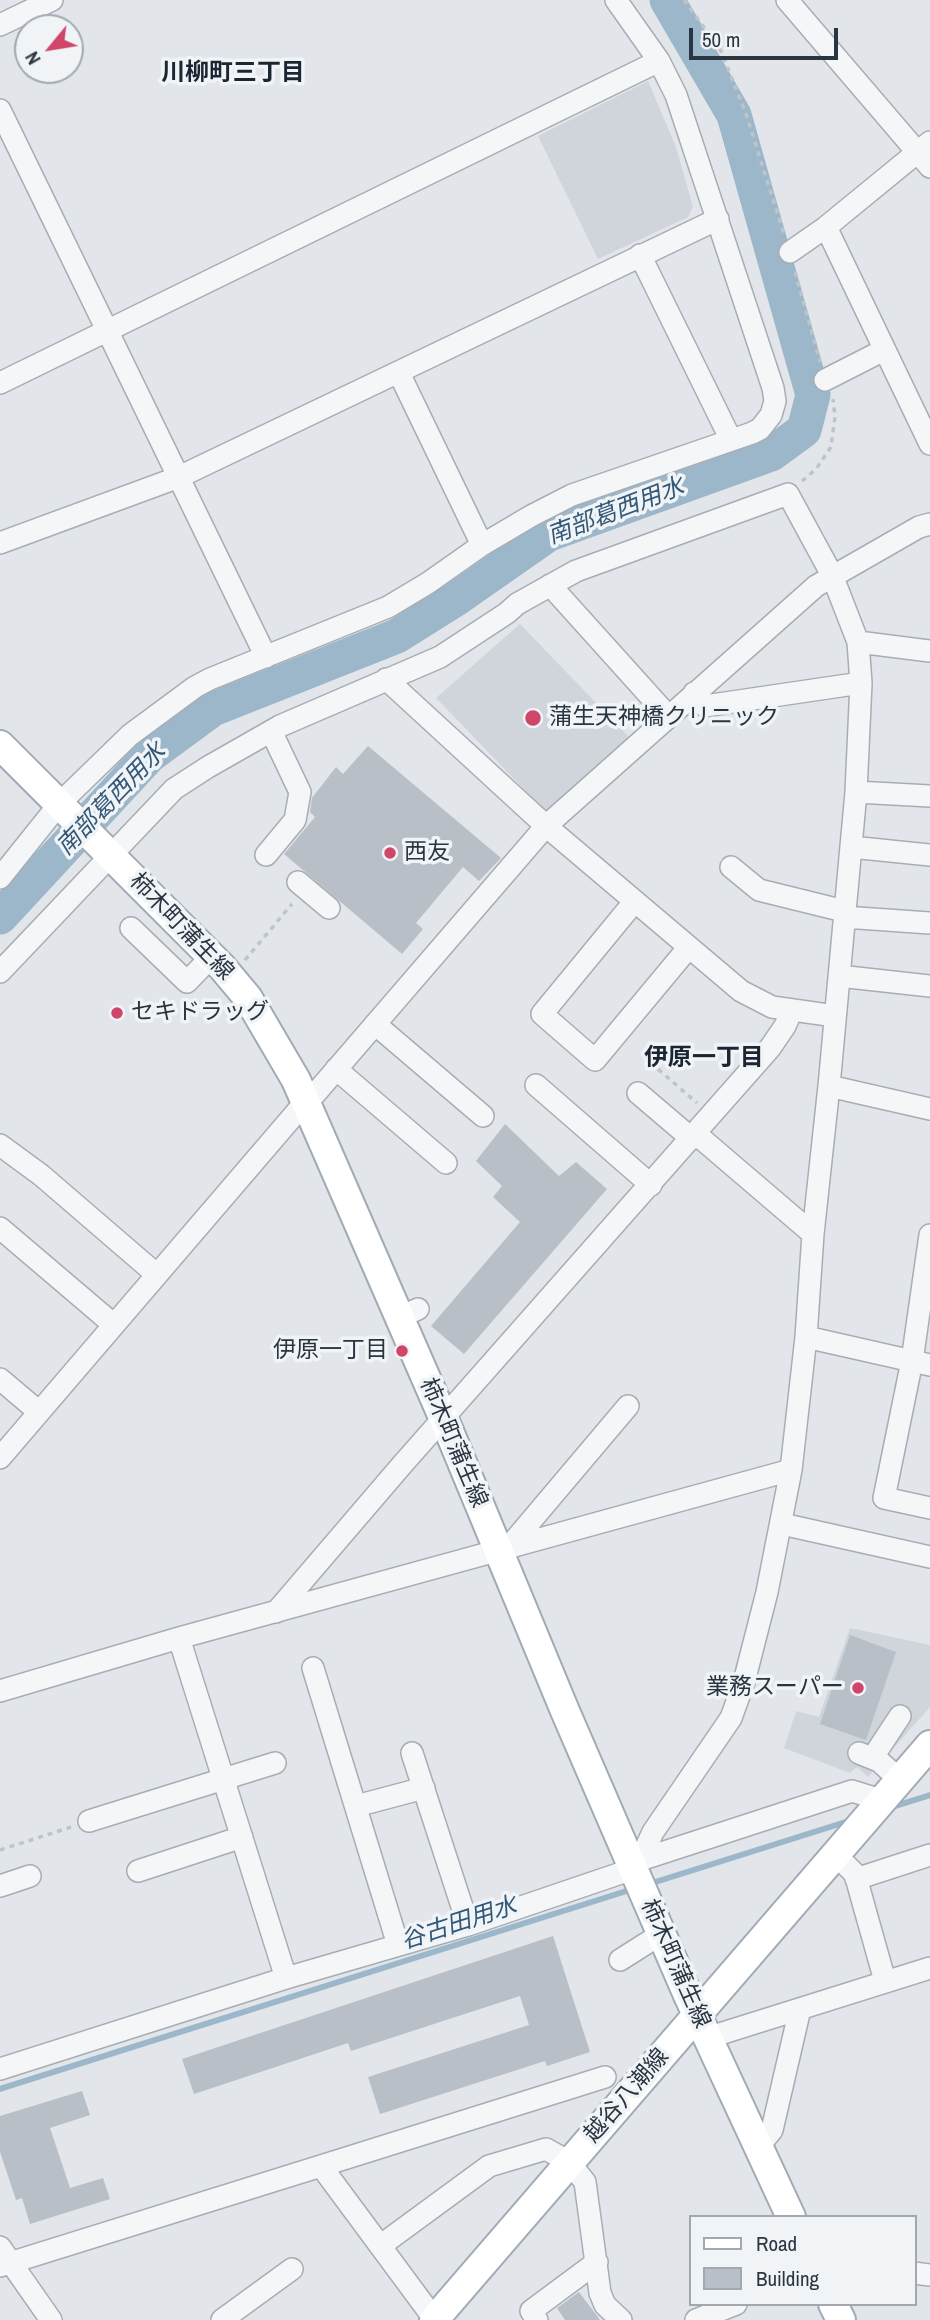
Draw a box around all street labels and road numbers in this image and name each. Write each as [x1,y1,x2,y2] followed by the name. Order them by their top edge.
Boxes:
[123,868,239,986] street label: 柿木町蒲生線
[413,1374,493,1512] street label: 柿木町蒲生線
[634,1895,716,2033] street label: 柿木町蒲生線
[579,2044,675,2148] street label: 越谷八潮線

